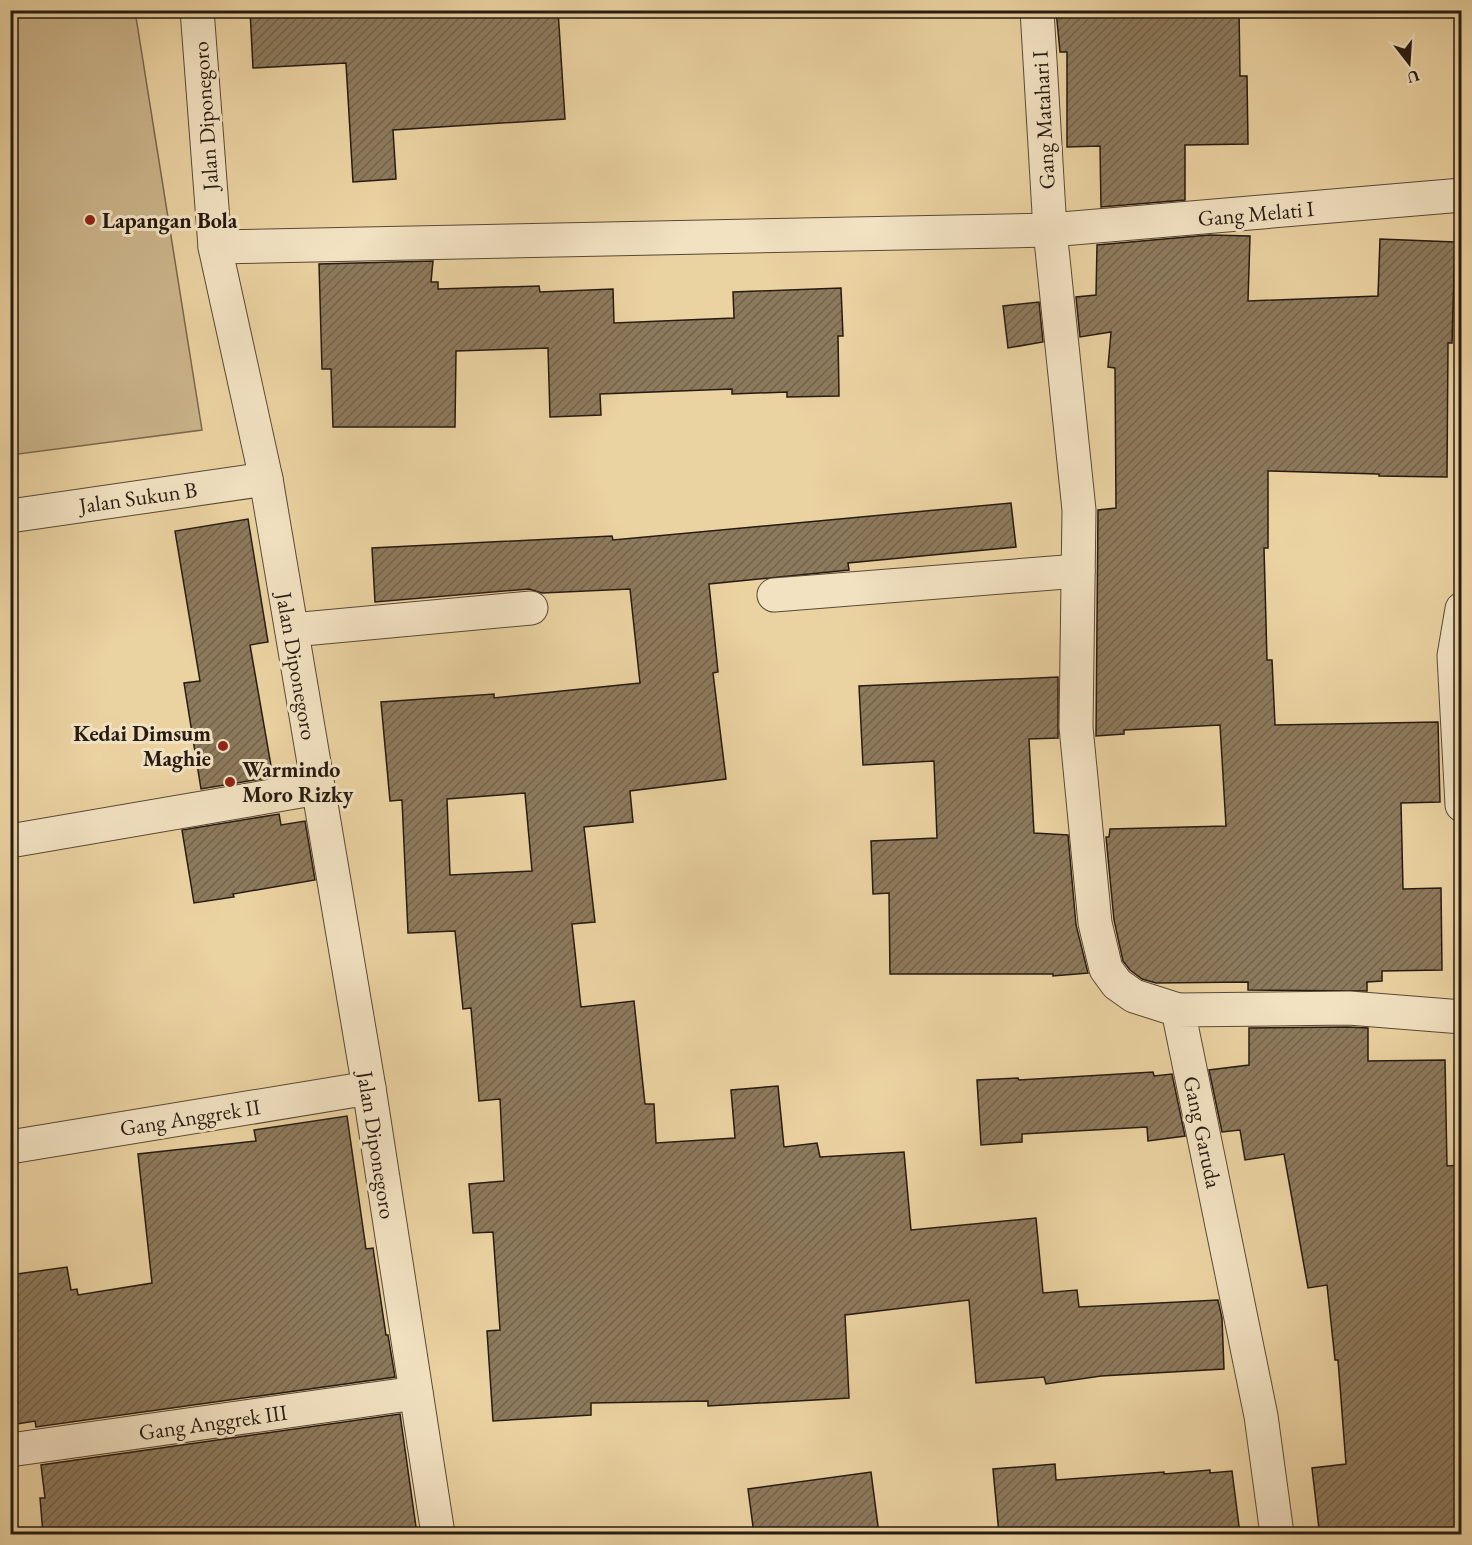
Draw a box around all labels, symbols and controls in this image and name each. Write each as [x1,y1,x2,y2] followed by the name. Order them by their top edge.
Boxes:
[1379,33,1439,93] north arrow
[186,40,225,194] street label: Jalan Diponegoro
[1025,49,1062,190] street label: Gang Matahari I
[1404,65,1422,89] text: U
[1197,194,1316,233] street label: Gang Melati I
[102,206,238,235] place label: Lapangan Bola
[83,213,97,227] marker: Lapangan Bola
[75,475,199,520] street label: Jalan Sukun B
[269,588,324,742] street label: Jalan Diponegoro
[73,719,211,773] place label: Kedai Dimsum Maghie
[216,739,230,753] marker: Kedai Dimsum Maghie
[242,755,354,809] place label: Warmindo Moro Rizky
[223,775,237,789] marker: Warmindo Moro Rizky
[350,1067,403,1221] street label: Jalan Diponegoro
[1176,1073,1229,1191] street label: Gang Garuda
[118,1092,263,1143] street label: Gang Anggrek II
[137,1398,290,1447] street label: Gang Anggrek III

